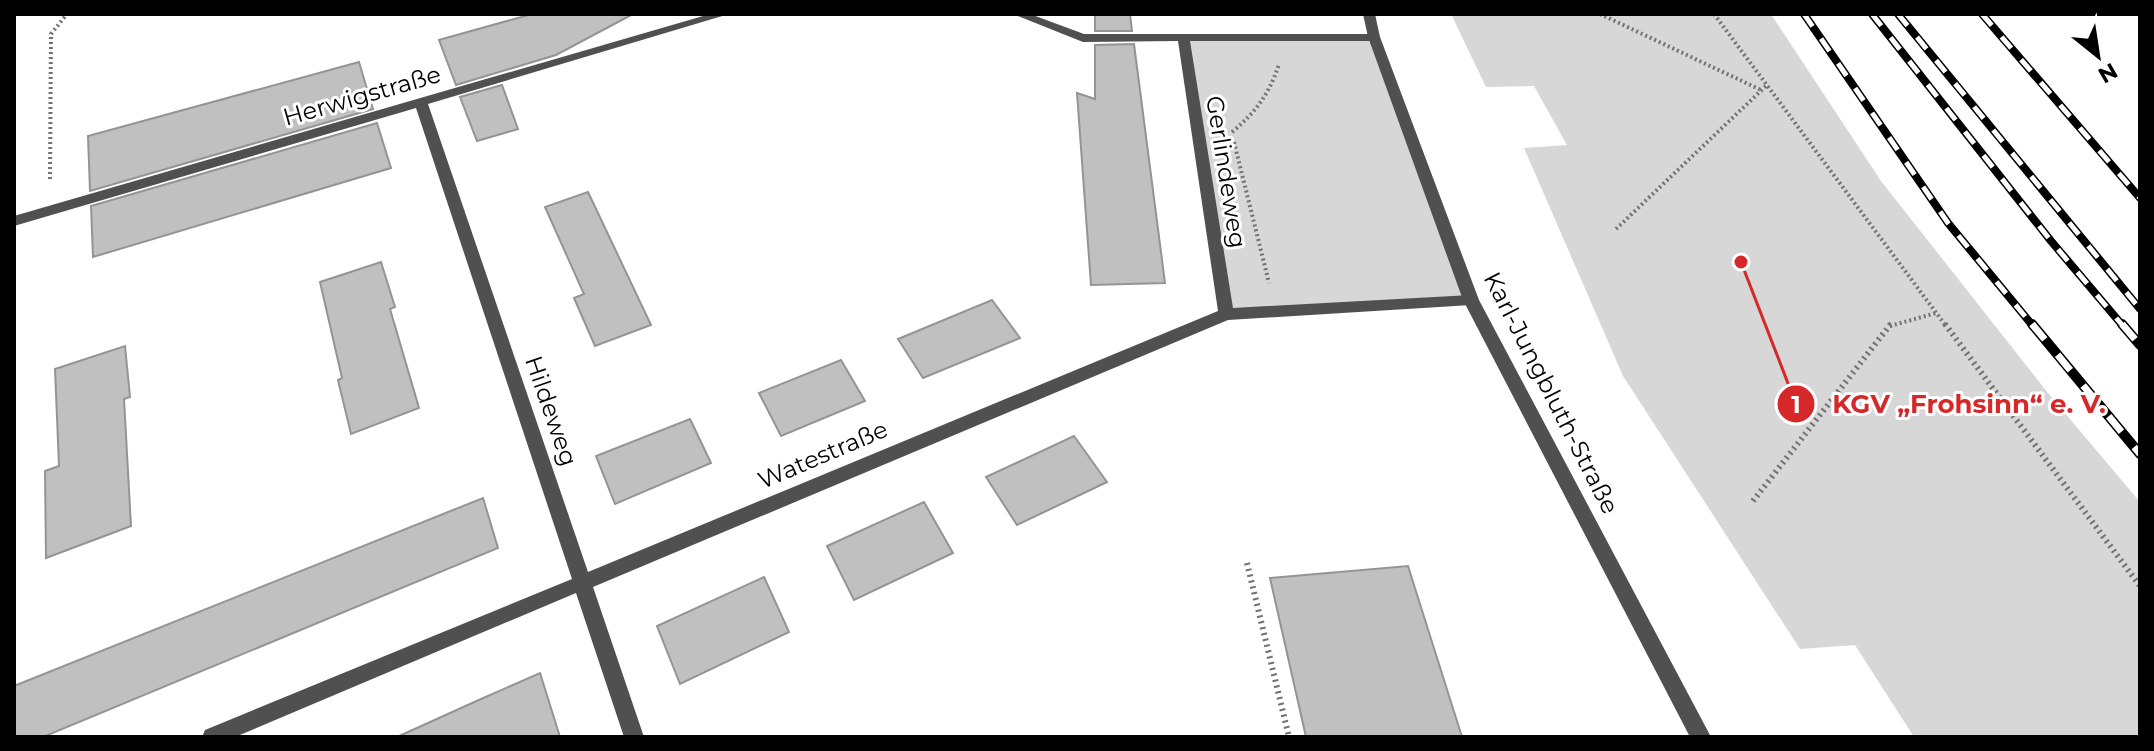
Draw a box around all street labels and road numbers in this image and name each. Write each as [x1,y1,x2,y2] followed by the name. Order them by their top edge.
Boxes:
[280,59,444,132] street label: Herwigstraße
[1200,94,1253,250] street label: Gerlindeweg
[1478,267,1625,519] street label: Karl-Jungbluth-Straße
[519,352,584,470] street label: Hildeweg
[754,414,892,495] street label: Watestraße

